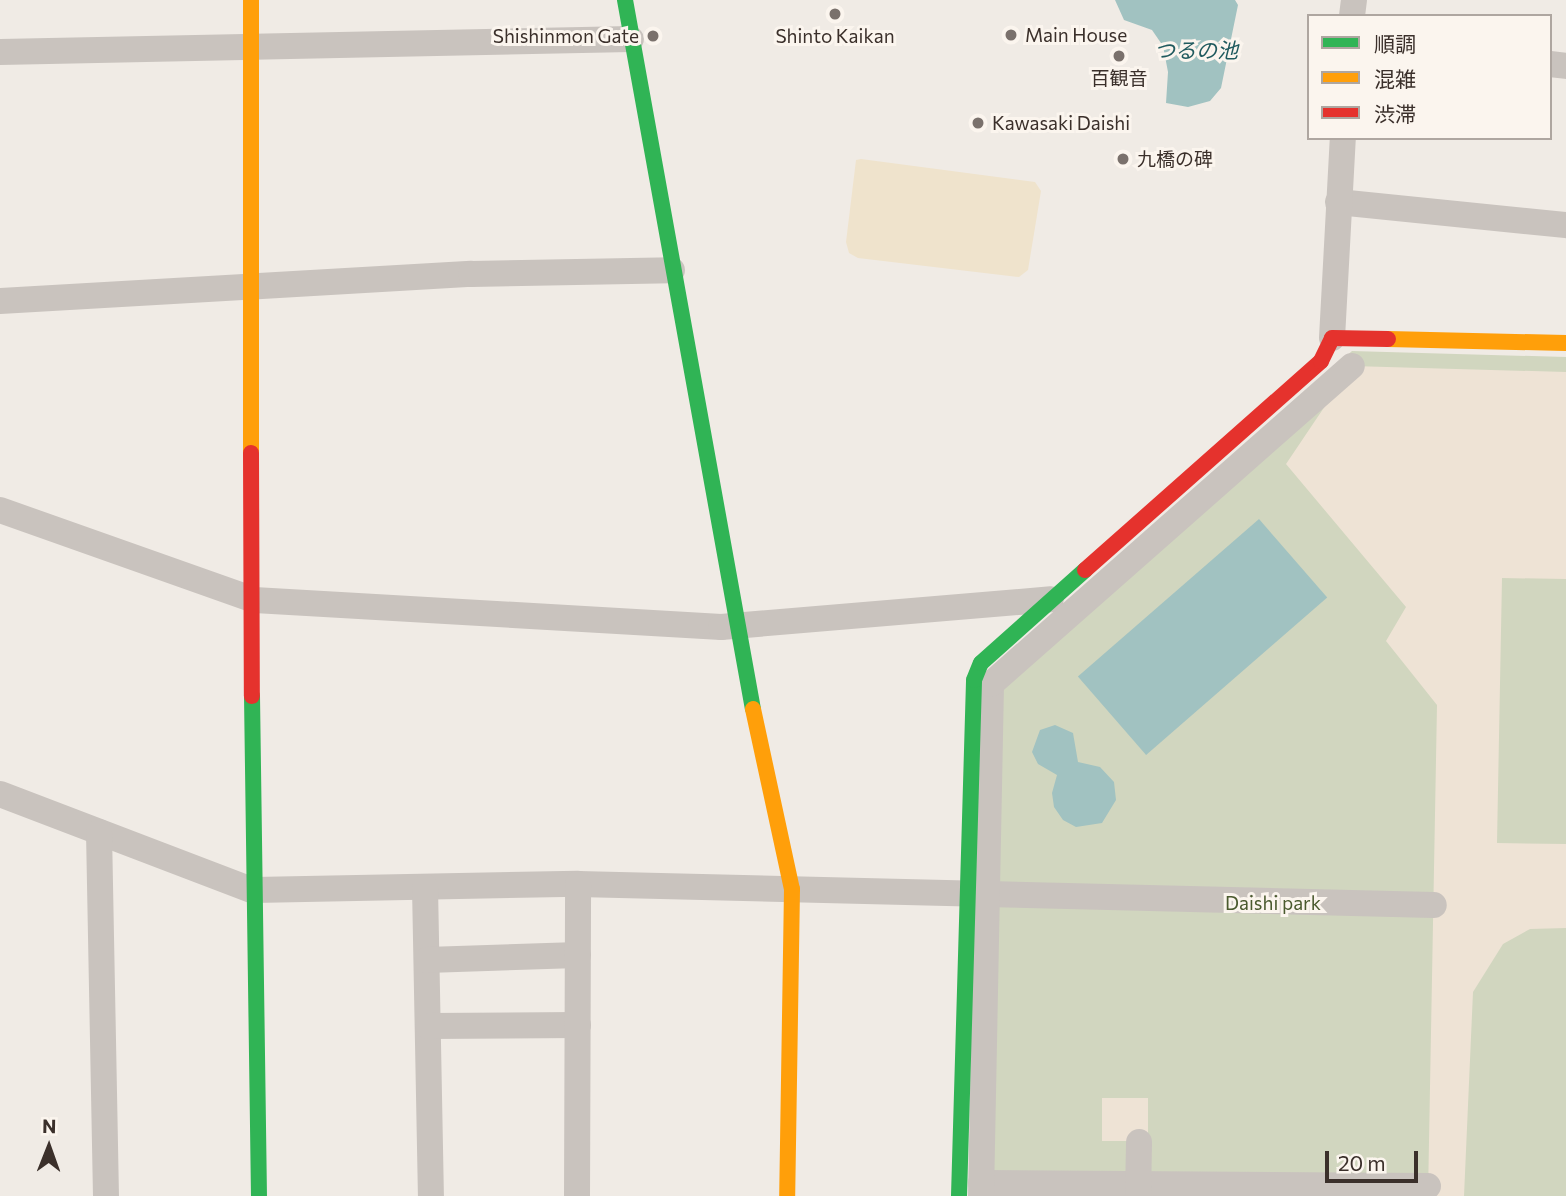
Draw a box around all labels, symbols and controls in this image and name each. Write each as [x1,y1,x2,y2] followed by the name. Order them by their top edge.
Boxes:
[827,6,843,22] marker: Shinto Kaikan
[1307,14,1552,140] legend
[1025,24,1127,46] place label: Main House
[493,25,639,47] place label: Shishinmon Gate
[775,25,895,47] place label: Shinto Kaikan
[1003,27,1019,43] marker: Main House
[645,28,661,44] marker: Shishinmon Gate
[1374,31,1416,56] text: 順調
[1154,37,1238,63] water label: つるの池
[1111,48,1127,64] marker: 百観音
[1374,66,1416,91] text: 混雑
[1091,67,1147,89] place label: 百観音
[1374,101,1416,126] text: 渋滞
[992,112,1130,134] place label: Kawasaki Daishi
[970,115,986,131] marker: Kawasaki Daishi
[1137,148,1213,170] place label: 九橋の碑
[1115,151,1131,167] marker: 九橋の碑
[1225,892,1321,914] park label: Daishi park
[14,1112,84,1182] north arrow
[42,1114,57,1137] text: N
[1328,1136,1421,1180] scale bar
[1338,1150,1386,1175] text: 20 m

